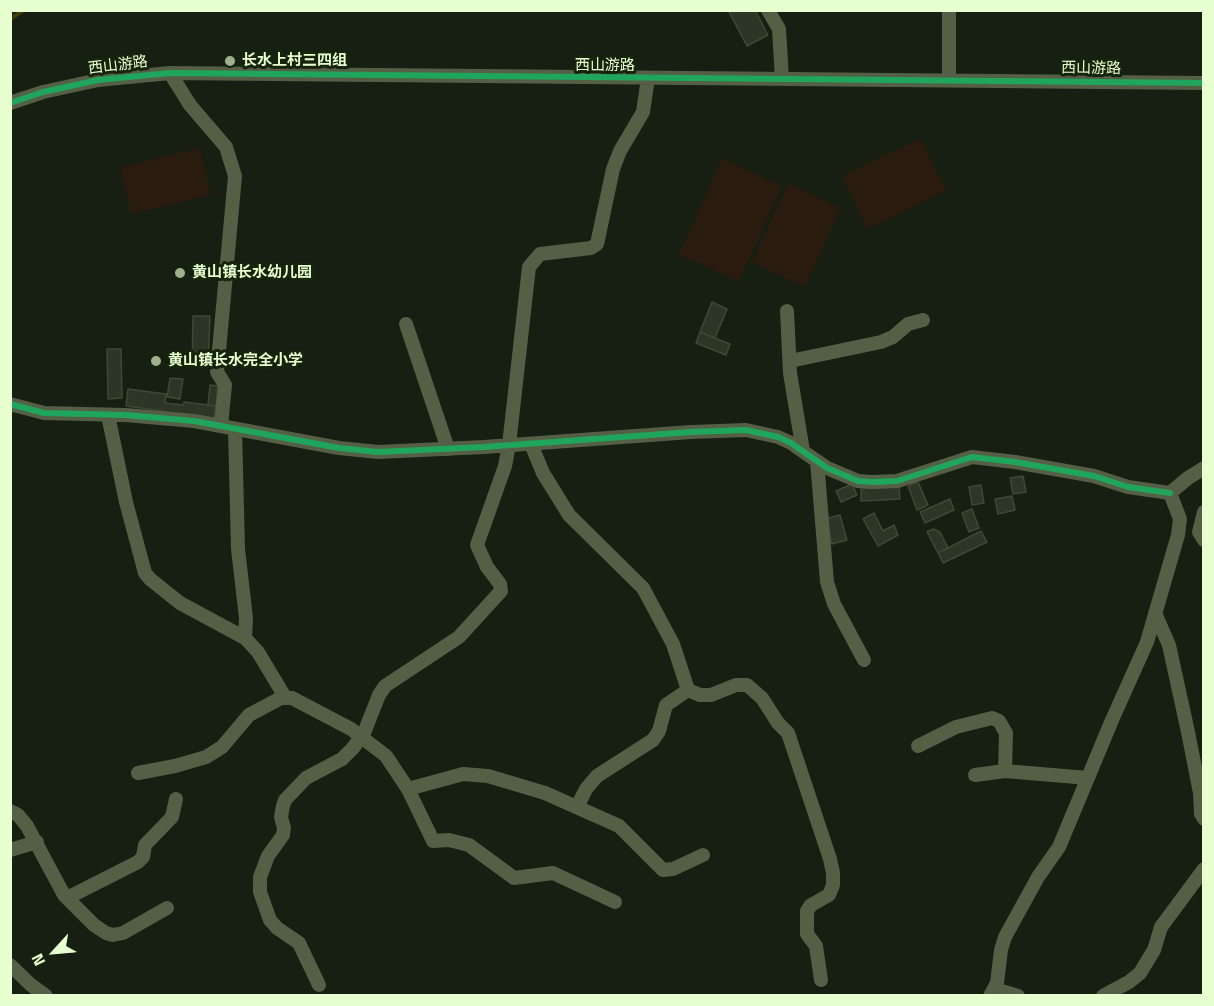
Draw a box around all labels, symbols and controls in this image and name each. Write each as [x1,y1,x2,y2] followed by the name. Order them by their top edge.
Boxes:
[242,52,347,70] place label: 长水上村三四组
[87,53,149,79] street label: 西山游路
[223,54,237,68] marker: 长水上村三四组
[575,57,635,75] street label: 西山游路
[1061,59,1121,79] street label: 西山游路
[192,264,312,282] place label: 黄山镇长水幼儿园
[173,266,187,280] marker: 黄山镇长水幼儿园
[168,352,303,370] place label: 黄山镇长水完全小学
[149,354,163,368] marker: 黄山镇长水完全小学
[24,922,84,982] north arrow
[25,950,51,970] text: N

